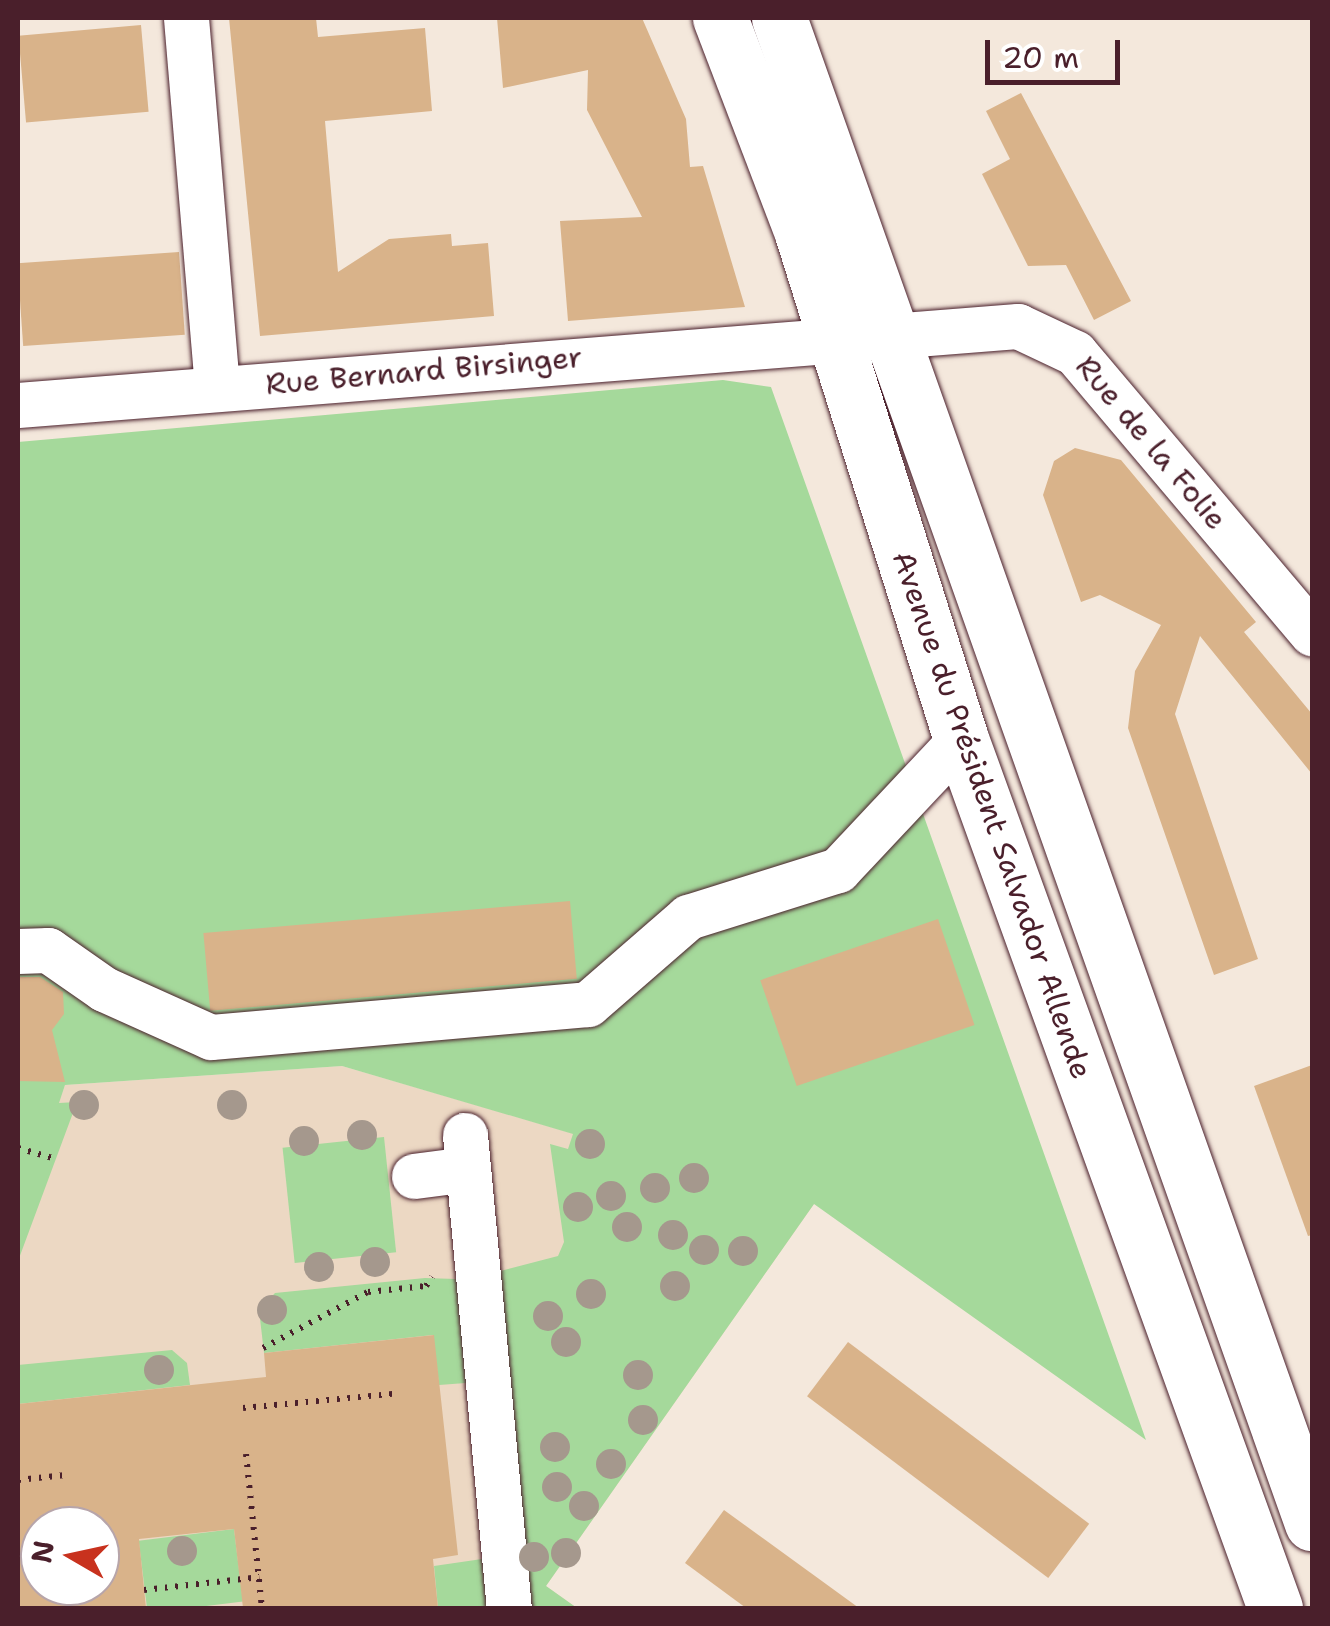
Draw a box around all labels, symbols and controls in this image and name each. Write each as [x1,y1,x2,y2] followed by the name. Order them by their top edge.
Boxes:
[990,20,1125,82] scale bar
[1002,37,1079,78] text: 20 m
[264,339,584,403] street label: Rue Bernard Birsinger
[1068,349,1234,537] street label: Rue de la Folie
[885,547,1099,1083] street label: Avenue du Président Salvador Allende
[20,1506,120,1606] north arrow
[22,1538,63,1566] text: N

